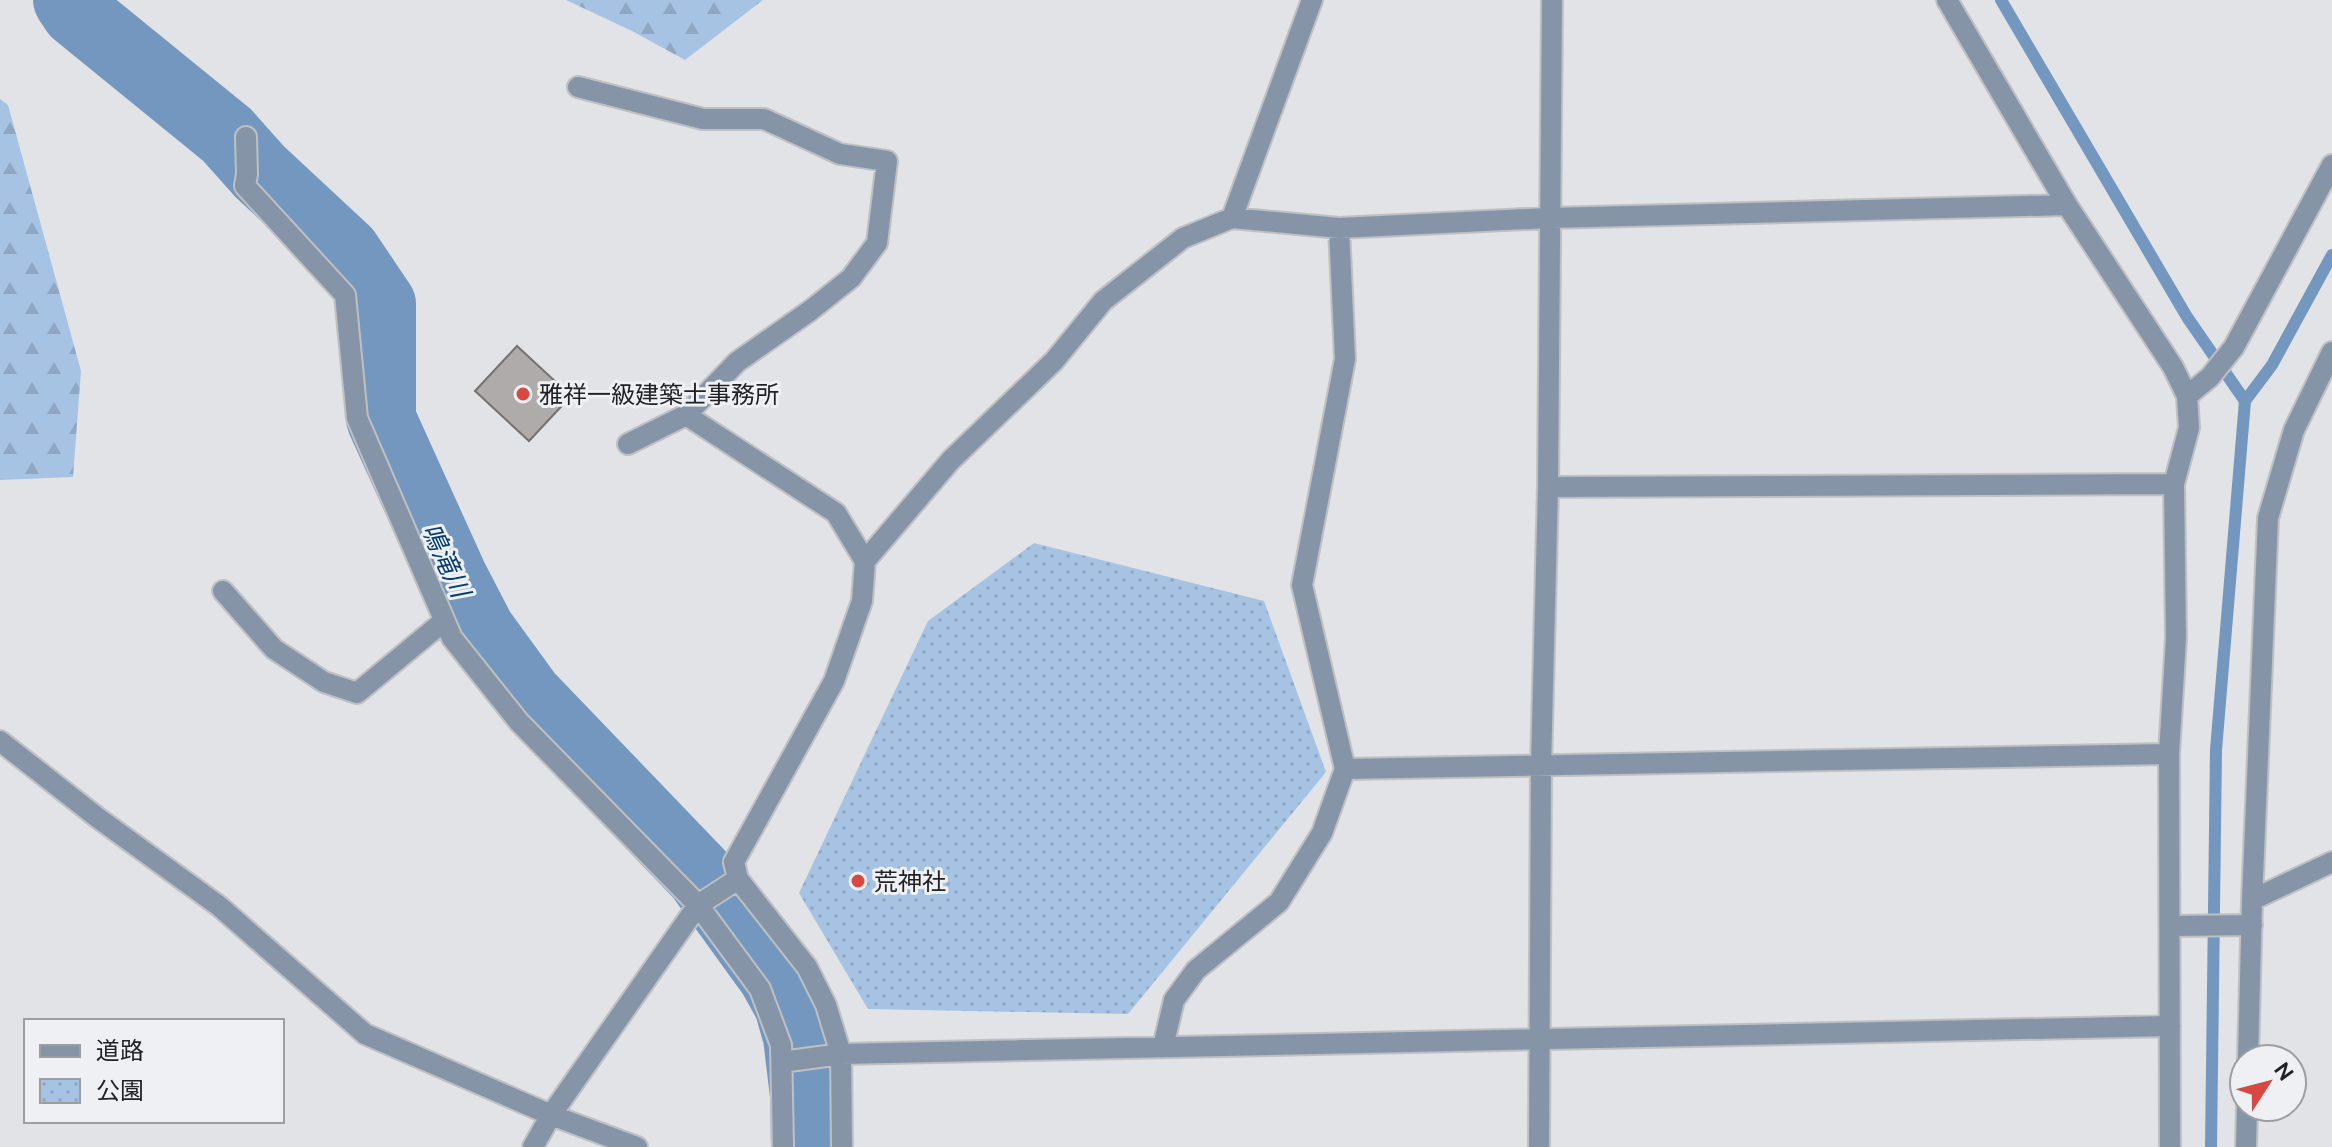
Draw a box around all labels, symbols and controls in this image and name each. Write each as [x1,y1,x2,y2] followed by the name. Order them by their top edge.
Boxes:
[539,381,779,408] place label: 雅祥一級建築士事務所
[514,385,532,403] marker: 雅祥一級建築士事務所
[416,519,477,604] water label: 鳴滝川
[874,868,946,895] place label: 荒神社
[849,872,867,890] marker: 荒神社
[24,1019,284,1123] legend
[96,1037,144,1064] text: 道路
[2228,1043,2308,1123] north arrow
[2270,1057,2300,1085] text: N
[96,1077,144,1104] text: 公園

